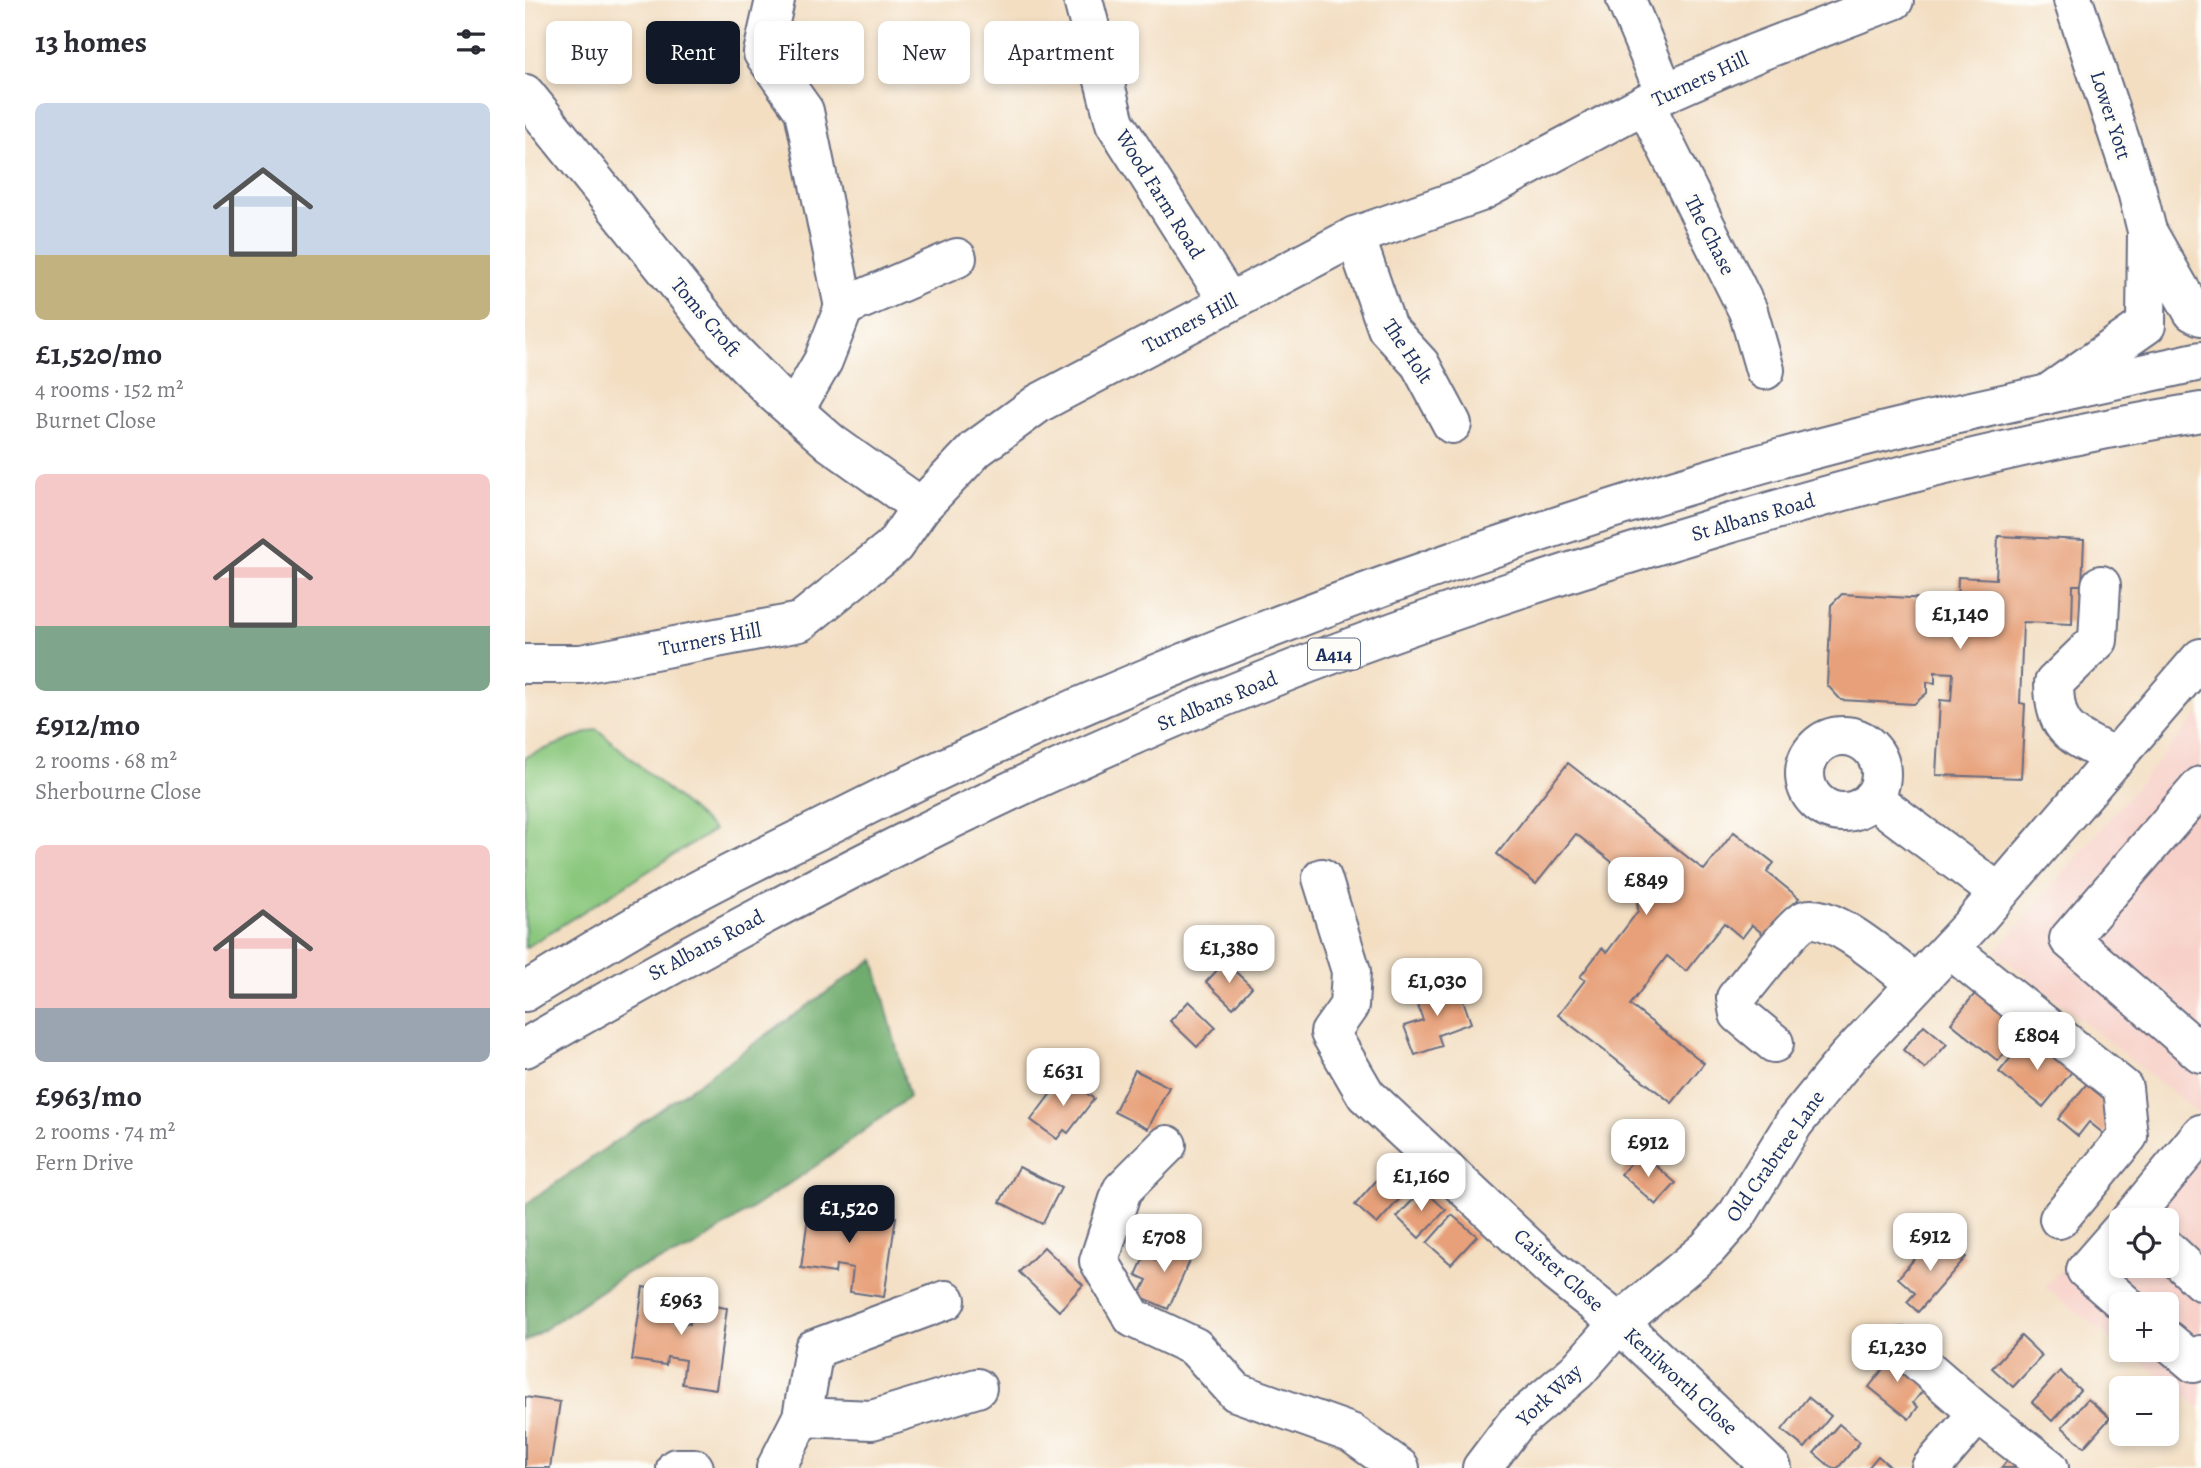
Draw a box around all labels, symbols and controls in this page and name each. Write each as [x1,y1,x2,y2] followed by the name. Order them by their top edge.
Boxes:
[546,21,632,84] chip: Buy
[646,21,740,84] chip: Rent
[754,21,864,84] chip: Filters
[878,21,970,84] chip: New
[984,21,1139,84] chip: Apartment
[35,22,147,62] text: 13 homes
[452,23,490,61] icon: filters
[1647,44,1753,114] street label: Turners Hill
[2084,67,2138,163] street label: Lower Yott
[1109,123,1211,265] street label: Wood Farm Road
[200,149,326,275] icon: home
[1678,190,1742,280] street label: The Chase
[665,271,747,363] street label: Toms Croft
[1138,286,1242,360] street label: Turners Hill
[1376,313,1440,389] street label: The Holt
[35,334,162,374] text: £1,520/mo
[35,374,183,405] text: 4 rooms · 152 m²
[35,405,156,436] text: Burnet Close
[1688,486,1819,548] street label: St Albans Road
[200,520,326,646] icon: home
[1903,592,2017,651] pin: £1,140
[1932,598,1988,629] text: £1,140
[656,615,764,663] street label: Turners Hill
[1308,638,1360,670] road number: A414
[1153,664,1282,738] street label: St Albans Road
[35,705,140,745] text: £912/mo
[35,745,177,776] text: 2 rooms · 68 m²
[35,776,201,807] text: Sherbourne Close
[1605,858,1687,917] pin: £849
[1624,864,1668,895] text: £849
[200,891,326,1017] icon: home
[643,902,769,987] street label: St Albans Road
[1172,926,1286,985] pin: £1,380
[1200,932,1258,963] text: £1,380
[1380,958,1494,1018] pin: £1,030
[1407,965,1467,996] text: £1,030
[1996,1012,2078,1072] pin: £804
[2014,1019,2060,1050] text: £804
[1022,1048,1104,1108] pin: £631
[1043,1055,1083,1086] text: £631
[35,1076,142,1116] text: £963/mo
[1719,1084,1831,1228] street label: Old Crabtree Lane
[35,1116,175,1147] text: 2 rooms · 74 m²
[1607,1120,1689,1179] pin: £912
[1627,1126,1669,1157] text: £912
[35,1147,134,1178] text: Fern Drive
[1364,1154,1478,1213] pin: £1,160
[1393,1160,1449,1191] text: £1,160
[792,1186,906,1245] pin: £1,520
[820,1192,878,1223] text: £1,520
[2109,1208,2179,1446] map controls
[2109,1208,2179,1278] button: locate
[1123,1214,1205,1274] pin: £708
[1889,1214,1971,1273] pin: £912
[1909,1220,1951,1251] text: £912
[1142,1221,1186,1252] text: £708
[1508,1222,1610,1318] street label: Caister Close
[640,1278,722,1337] pin: £963
[659,1284,703,1315] text: £963
[2109,1292,2179,1362] button: +
[1618,1321,1744,1441] street label: Kenilworth Close
[1840,1324,1954,1384] pin: £1,230
[1868,1331,1926,1362] text: £1,230
[1509,1357,1588,1433] street label: York Way
[2109,1376,2179,1446] button: −

